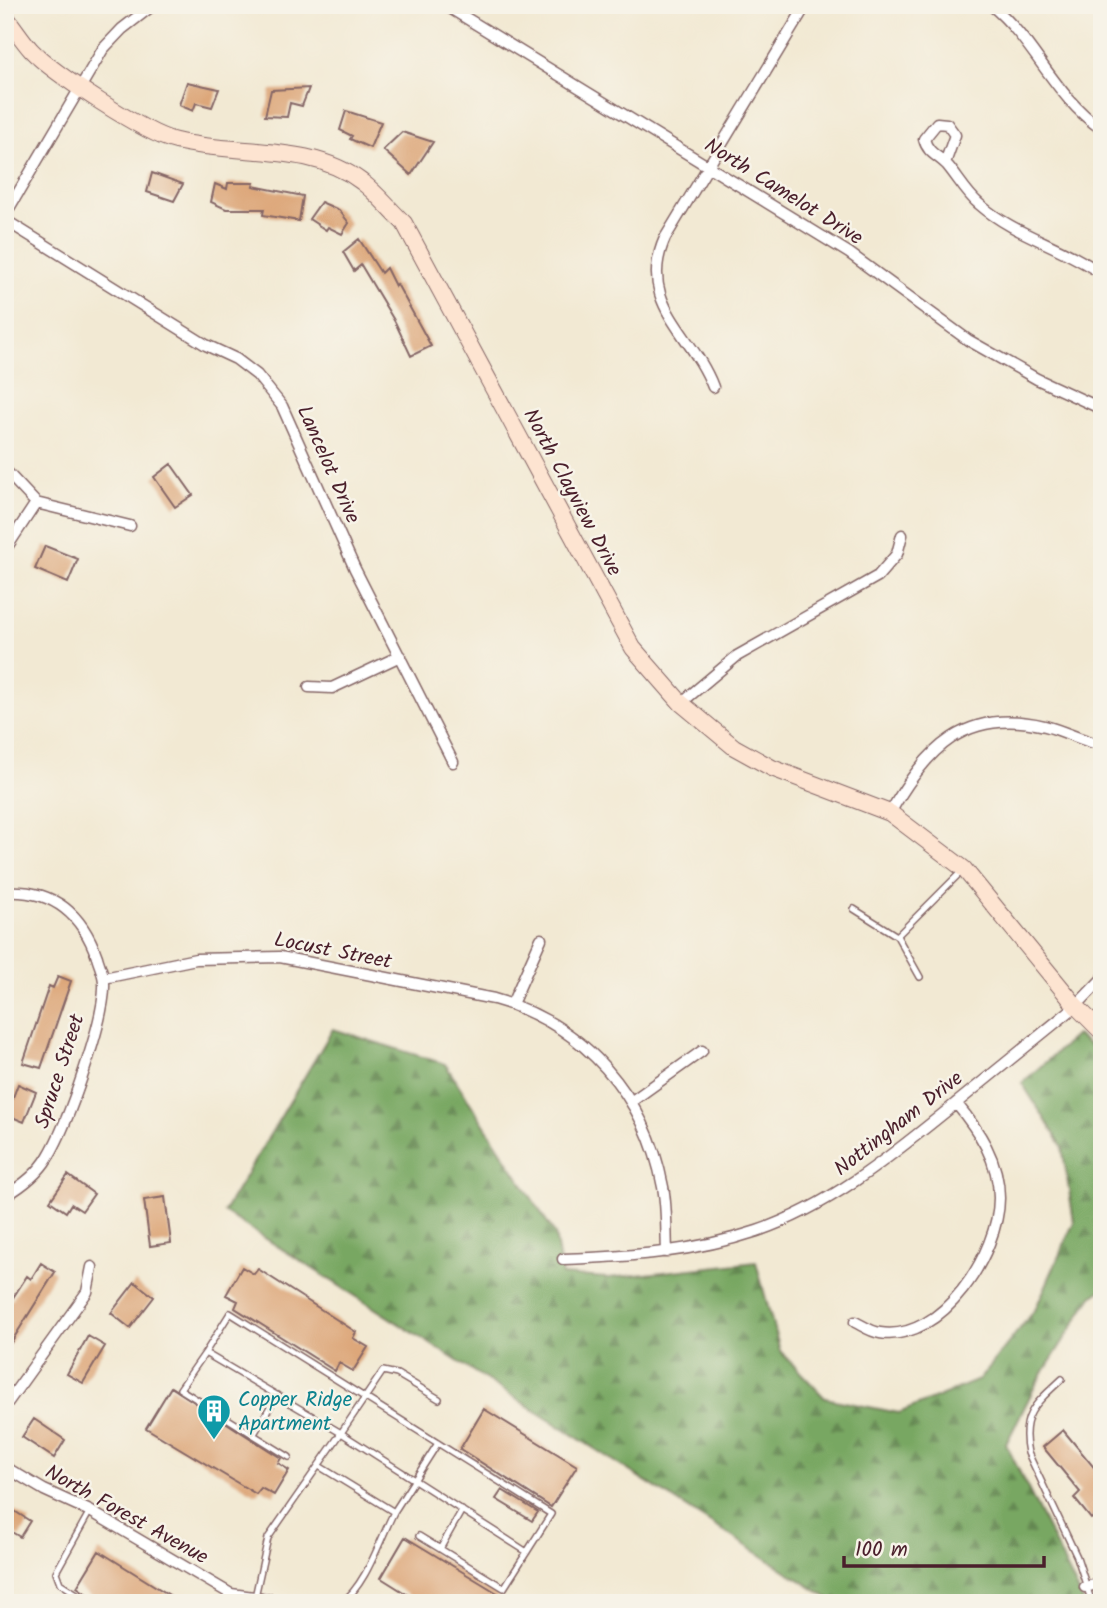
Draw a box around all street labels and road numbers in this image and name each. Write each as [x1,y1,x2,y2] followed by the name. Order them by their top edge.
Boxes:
[697,130,870,255] street label: North Camelot Drive
[287,400,369,530] street label: Lancelot Drive
[514,403,630,583] street label: North Clayview Drive
[271,924,395,979] street label: Locust Street
[26,1009,95,1133] street label: Spruce Street
[827,1063,971,1185] street label: Nottingham Drive
[38,1457,215,1574] street label: North Forest Avenue

